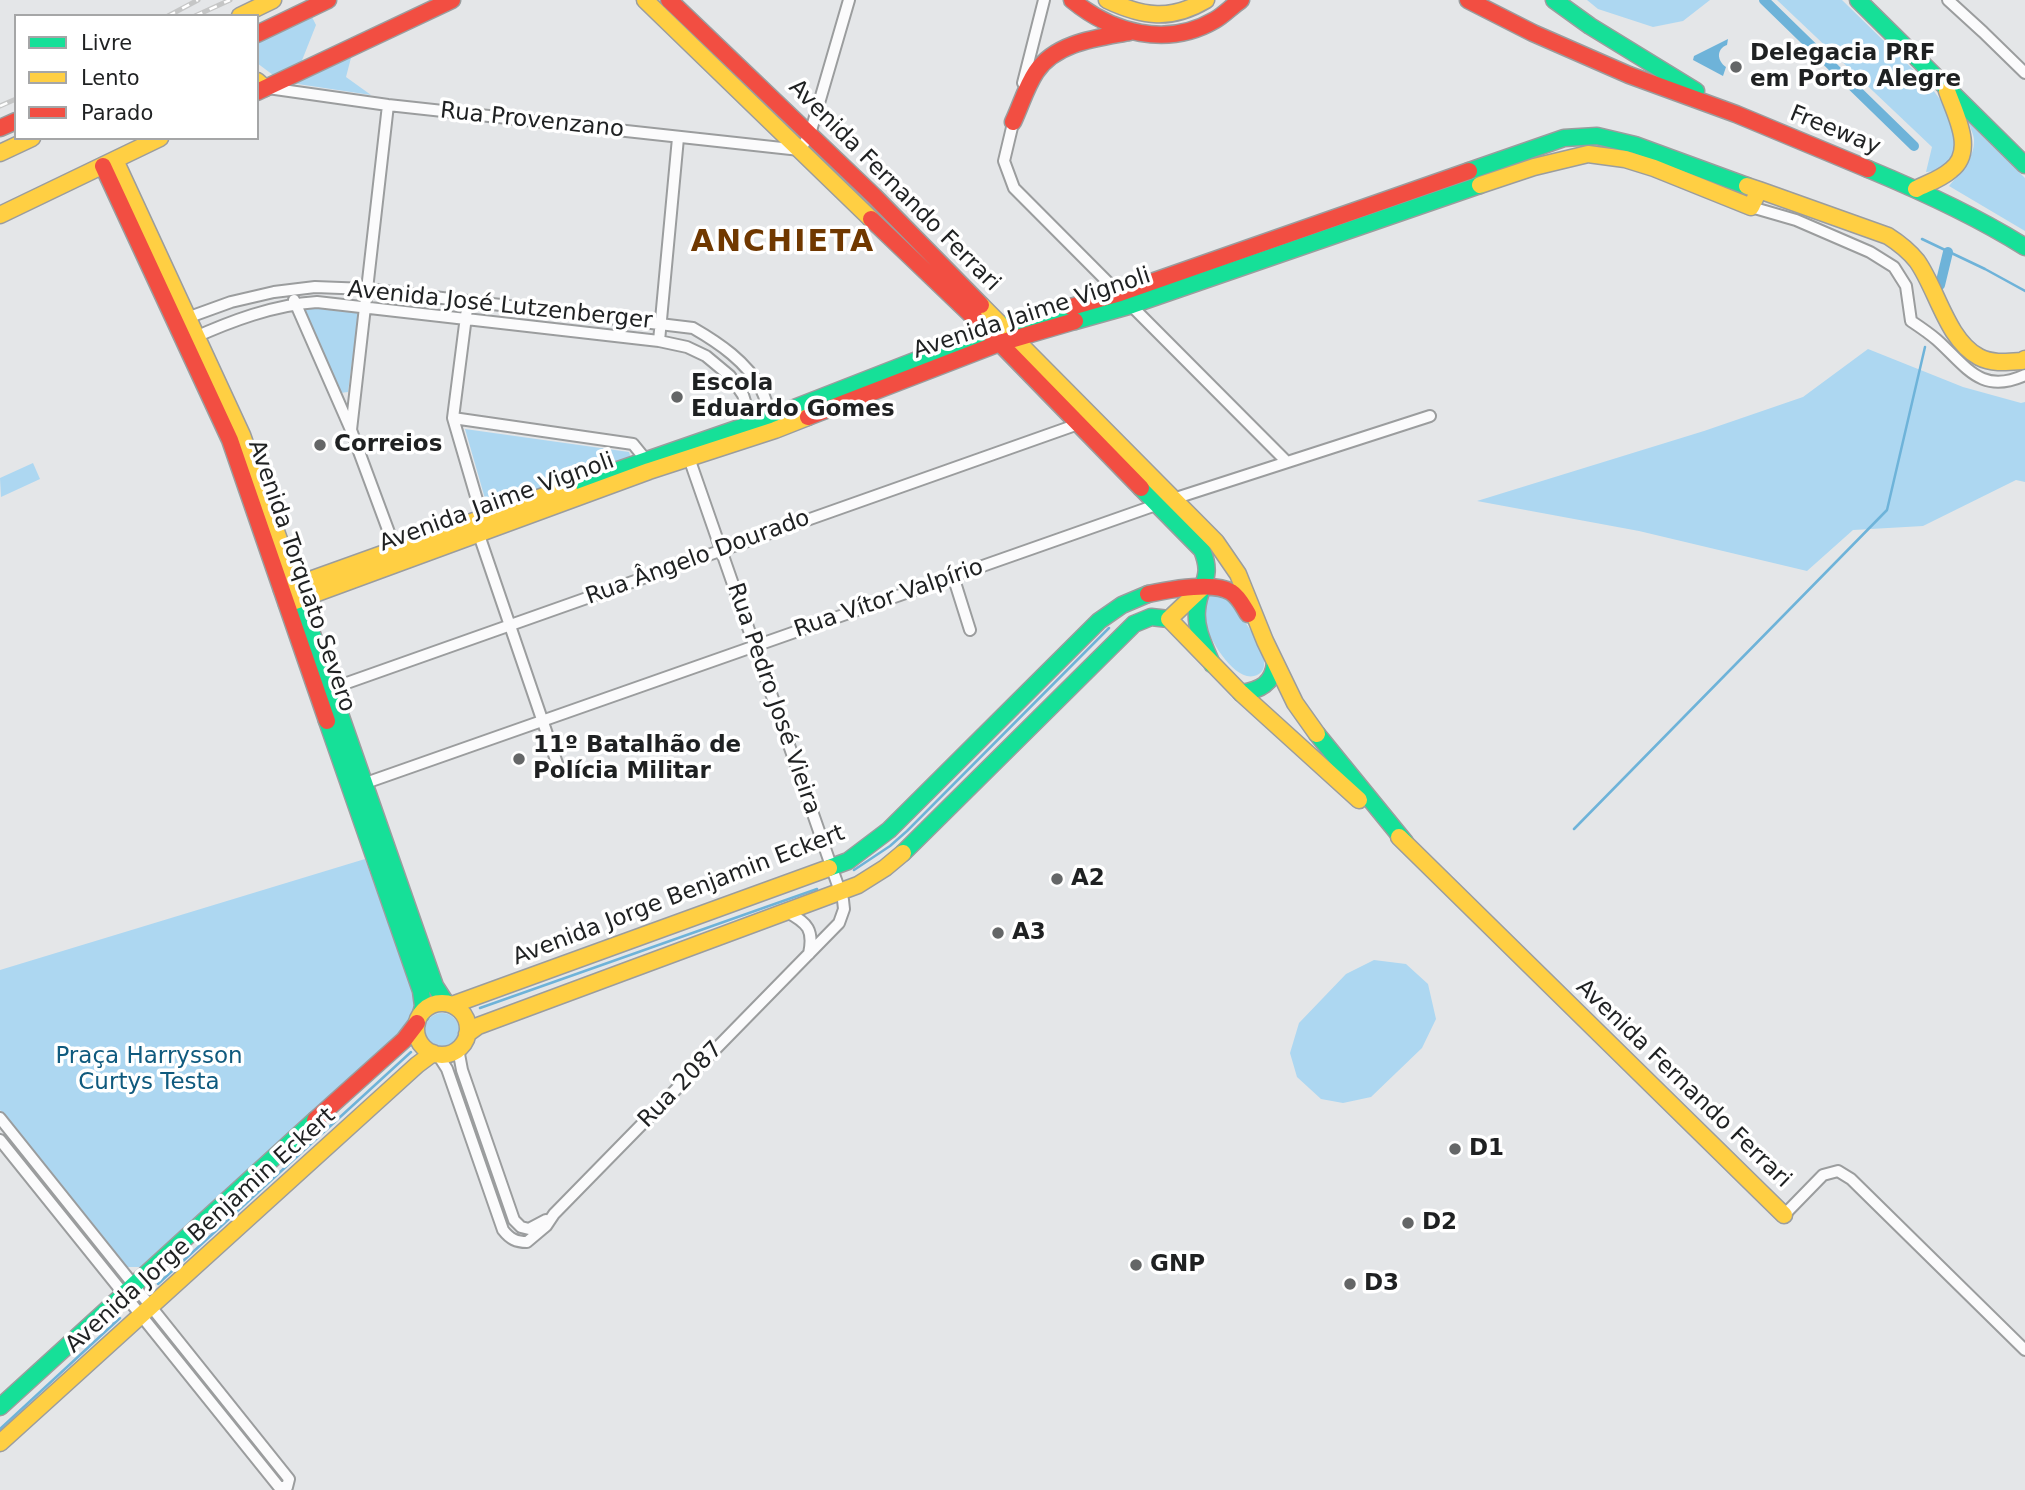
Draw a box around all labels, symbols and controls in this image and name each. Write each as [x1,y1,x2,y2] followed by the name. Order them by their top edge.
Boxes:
[14,14,259,140] legend
[81,31,132,55] text: Livre
[1750,40,1961,94] place label: Delegacia PRF em Porto Alegre
[1728,59,1744,75] marker: Delegacia PRF em Porto Alegre
[81,66,140,90] text: Lento
[782,74,1006,298] street label: Avenida Fernando Ferrari
[439,98,625,144] street label: Rua Provenzano
[1786,100,1884,162] street label: Freeway
[81,101,153,125] text: Parado
[692,225,874,261] district label: ANCHIETA
[910,263,1154,365] street label: Avenida Jaime Vignoli
[346,276,654,336] street label: Avenida José Lutzenberger
[691,370,895,424] place label: Escola Eduardo Gomes
[669,389,685,405] marker: Escola Eduardo Gomes
[334,431,442,459] place label: Correios
[241,436,361,716] street label: Avenida Torquato Severo
[312,437,328,453] marker: Correios
[376,448,618,558] street label: Avenida Jaime Vignoli
[582,505,814,611] street label: Rua Ângelo Dourado
[791,554,987,644] street label: Rua Vítor Valpírio
[720,580,826,818] street label: Rua Pedro José Vieira
[533,732,741,786] place label: 11º Batalhão de Polícia Militar
[511,751,527,767] marker: 11º Batalhão de Polícia Militar
[509,820,849,972] street label: Avenida Jorge Benjamin Eckert
[1071,865,1105,893] place label: A2
[1049,871,1065,887] marker: A2
[1012,919,1046,947] place label: A3
[990,925,1006,941] marker: A3
[1570,974,1796,1194] street label: Avenida Fernando Ferrari
[633,1036,729,1134] street label: Rua 2087
[55,1043,243,1097] park label: Praça Harrysson Curtys Testa
[61,1103,341,1359] street label: Avenida Jorge Benjamin Eckert
[1469,1135,1504,1163] place label: D1
[1447,1141,1463,1157] marker: D1
[1422,1209,1457,1237] place label: D2
[1400,1215,1416,1231] marker: D2
[1150,1251,1205,1279] place label: GNP
[1128,1257,1144,1273] marker: GNP
[1364,1270,1399,1298] place label: D3
[1342,1276,1358,1292] marker: D3

